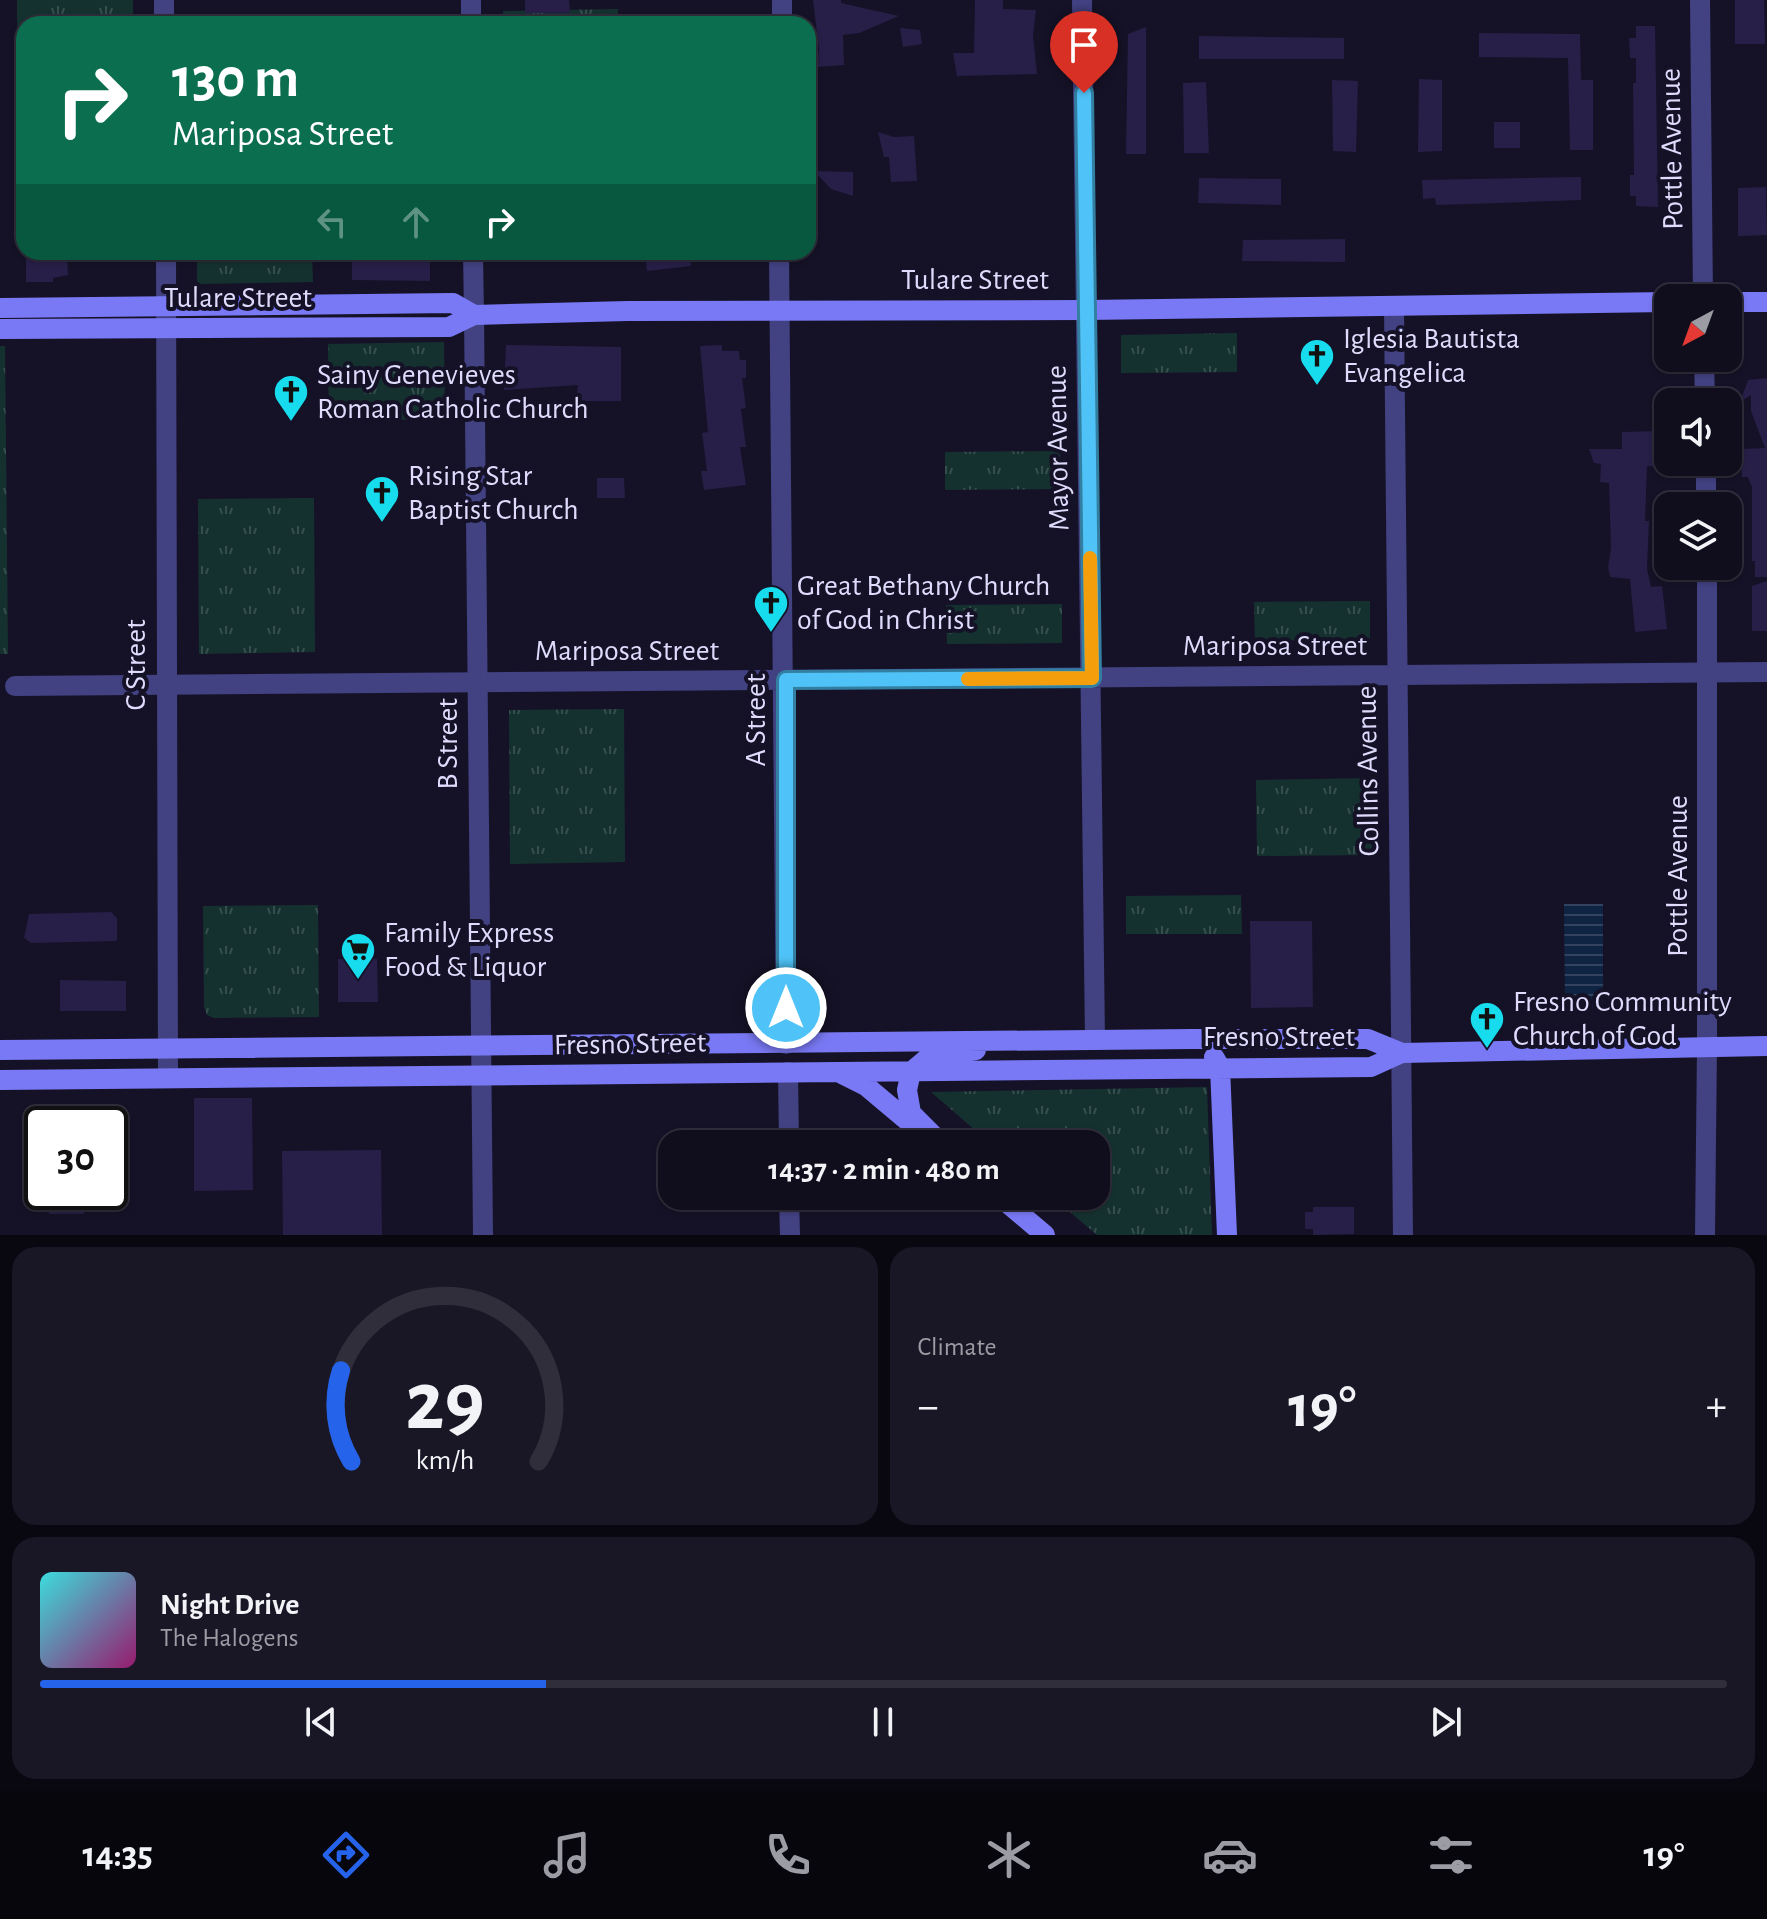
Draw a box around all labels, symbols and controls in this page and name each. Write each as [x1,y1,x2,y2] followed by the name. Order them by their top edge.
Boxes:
[1050,11,1118,93] pin
[1062,23,1106,67] icon: arrive
[40,48,144,152] icon: right
[172,51,299,107] text: 130 m
[1656,68,1688,230] street label: Pottle Avenue
[172,116,393,152] text: Mariposa Street
[310,200,354,244] icon: left
[394,200,438,244] icon: ahead
[478,200,522,244] icon: right
[901,265,1049,295] street label: Tulare Street
[164,283,312,313] street label: Tulare Street
[1654,284,1742,372] north arrow
[1654,284,1742,580] map controls
[1343,324,1520,388] place label: Iglesia Bautista Evangelica
[1298,337,1336,387] church icon: Iglesia Bautista Evangelica
[317,360,589,424] place label: Sainy Genevieves Roman Catholic Church
[1042,365,1074,531] street label: Mayor Avenue
[272,373,310,423] church icon: Sainy Genevieves Roman Catholic Church
[1654,388,1742,476] button: sound
[408,461,579,525] place label: Rising Star Baptist Church
[363,474,401,524] church icon: Rising Star Baptist Church
[1654,492,1742,580] button: layers
[797,571,1050,635] place label: Great Bethany Church of God in Christ
[752,584,790,634] church icon: Great Bethany Church of God in Christ
[121,619,151,711] street label: C Street
[1183,631,1368,661] street label: Mariposa Street
[535,636,720,666] street label: Mariposa Street
[741,673,771,766] street label: A Street
[1352,685,1384,857] street label: Collins Avenue
[433,698,463,790] street label: B Street
[1663,795,1693,957] street label: Pottle Avenue
[384,918,554,982] place label: Family Express Food & Liquor
[339,931,377,981] supermarket icon: Family Express Food & Liquor
[744,966,828,1050] position arrow
[1513,987,1732,1051] place label: Fresno Community Church of God
[1468,1000,1506,1050] church icon: Fresno Community Church of God
[1203,1022,1356,1052] street label: Fresno Street
[554,1028,707,1060] street label: Fresno Street
[24,1106,128,1210] speed limit sign: 30
[768,1155,1000,1185] text: 14:37 · 2 min · 480 m
[918,1334,996,1360] text: Climate
[405,1361,484,1445] text: 29
[1288,1378,1356,1438] text: 19°
[918,1385,939,1429] text: −
[1706,1385,1727,1429] text: +
[415,1446,474,1475] text: km/h
[160,1590,299,1620] text: Night Drive
[160,1625,298,1651] text: The Halogens
[299,1700,343,1744] icon: previous
[861,1700,905,1744] icon: pause
[1424,1700,1468,1744] icon: next
[318,1827,374,1883] icon: directions
[539,1827,595,1883] icon: music
[760,1827,816,1883] icon: phone
[981,1827,1037,1883] icon: climate
[1202,1827,1258,1883] icon: car
[1423,1827,1479,1883] icon: filters
[82,1837,153,1873] text: 14:35
[1644,1837,1684,1873] text: 19°

